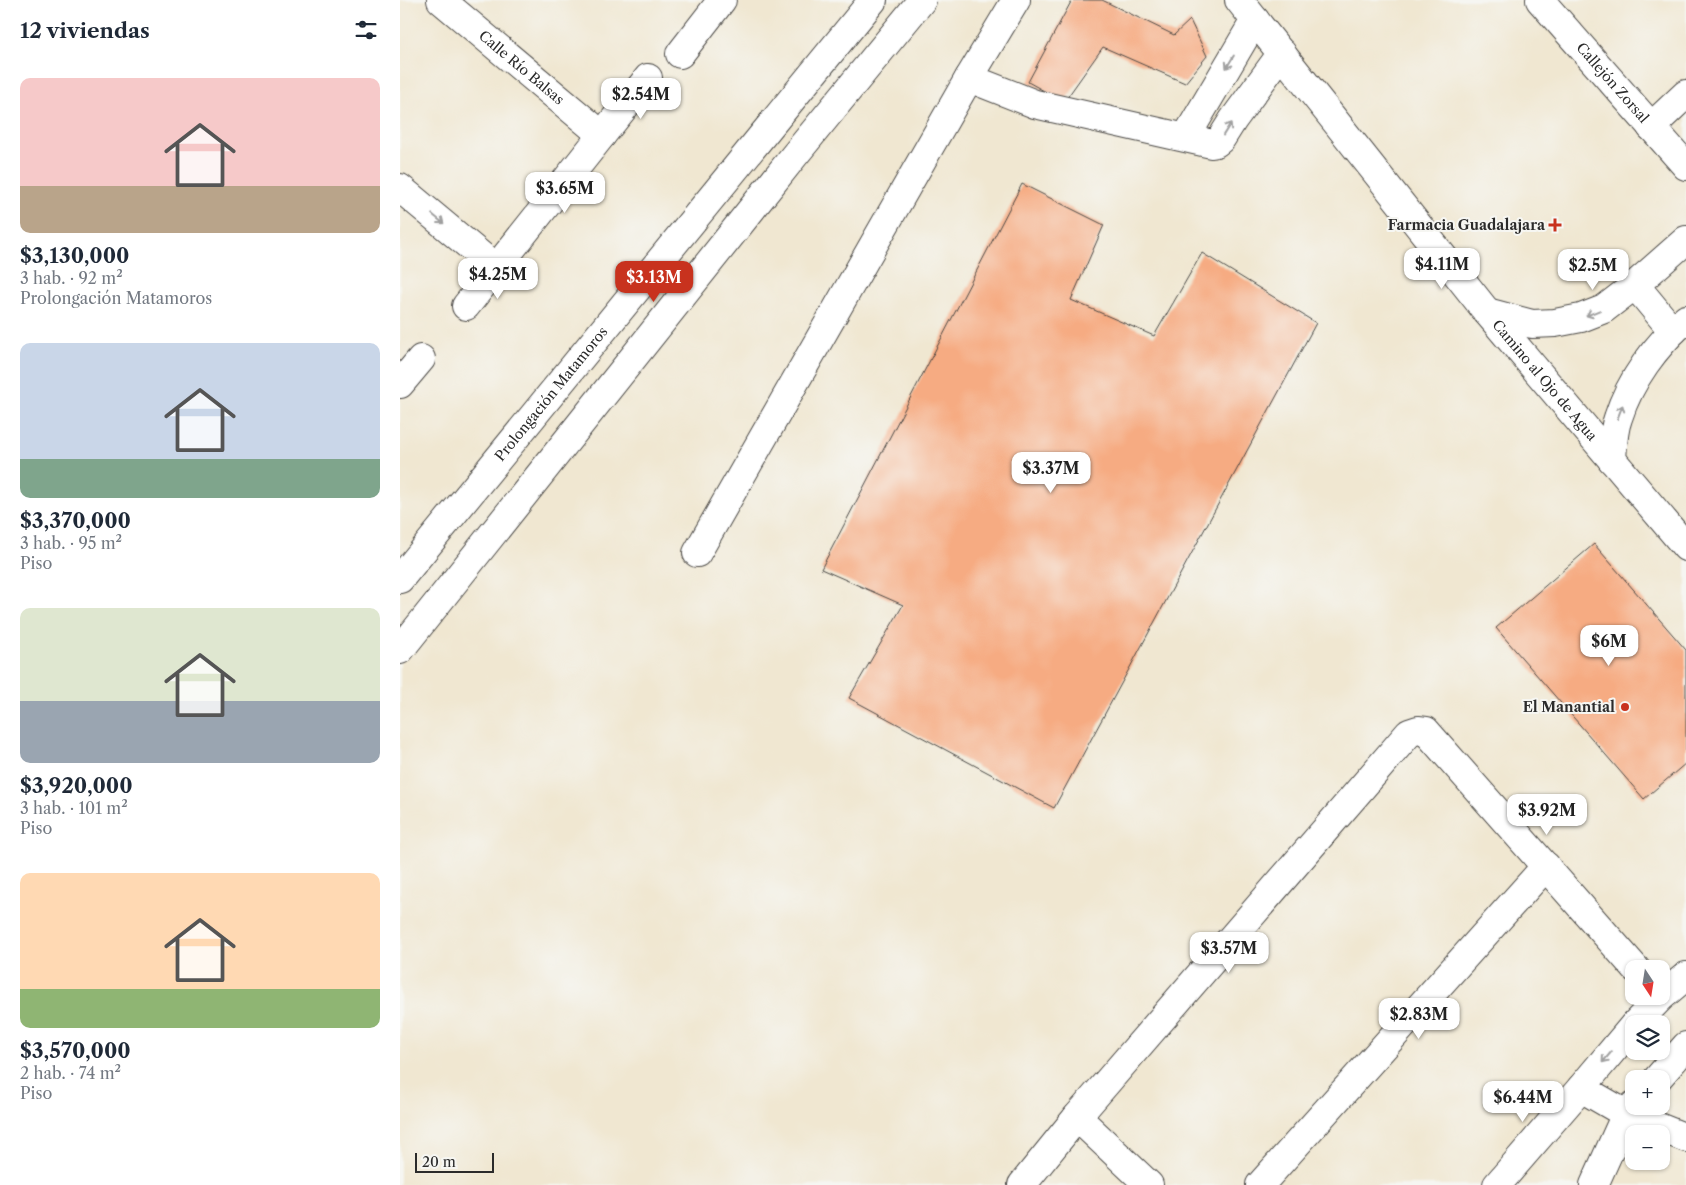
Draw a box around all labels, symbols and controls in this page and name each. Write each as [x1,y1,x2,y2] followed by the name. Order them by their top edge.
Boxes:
[352,16,380,44] icon: filters
[20,18,150,43] text: 12 viviendas
[475,27,568,108] street label: Calle Río Balsas
[1573,39,1653,126] street label: Callejón Zorsal
[1225,55,1235,69] one-way arrow
[600,78,682,120] pin: $2.54M
[612,84,670,104] text: $2.54M
[155,110,245,200] icon: home
[1222,123,1232,137] one-way arrow
[524,172,606,214] pin: $3.65M
[536,178,594,198] text: $3.65M
[431,214,444,225] one-way arrow
[1388,216,1546,234] place label: Farmacia Guadalajara
[1549,219,1561,231] marker: Farmacia Guadalajara
[20,243,129,268] text: $3,130,000
[1401,248,1483,290] pin: $4.11M
[1558,248,1628,291] pin: $2.5M
[1415,254,1469,274] text: $4.11M
[1569,255,1617,275] text: $2.5M
[457,258,539,300] pin: $4.25M
[613,260,695,303] pin: $3.13M
[469,264,527,284] text: $4.25M
[626,267,682,287] text: $3.13M
[20,268,123,288] text: 3 hab. · 92 m²
[20,288,212,308] text: Prolongación Matamoros
[1586,309,1601,319] one-way arrow
[1488,316,1602,445] street label: Camino al Ojo de Agua
[491,323,611,465] street label: Prolongación Matamoros
[155,375,245,465] icon: home
[1616,405,1625,420] one-way arrow
[1010,452,1092,494] pin: $3.37M
[1023,458,1079,478] text: $3.37M
[20,508,131,533] text: $3,370,000
[20,533,122,553] text: 3 hab. · 95 m²
[20,553,52,573] text: Piso
[1585,624,1633,667] pin: $6M
[1591,631,1627,651] text: $6M
[155,640,245,730] icon: home
[1523,698,1615,716] place label: El Manantial
[1619,701,1631,713] marker: El Manantial
[20,773,133,798] text: $3,920,000
[1506,794,1588,836] pin: $3.92M
[20,798,128,818] text: 3 hab. · 101 m²
[1518,800,1576,820] text: $3.92M
[20,818,52,838] text: Piso
[155,905,245,995] icon: home
[1188,932,1270,974] pin: $3.57M
[1201,938,1257,958] text: $3.57M
[1625,960,1670,1005] north arrow
[1625,960,1670,1170] map controls
[1378,998,1460,1040] pin: $2.83M
[1390,1004,1448,1024] text: $2.83M
[1625,1015,1670,1060] button: layers
[20,1038,131,1063] text: $3,570,000
[1602,1050,1613,1063] one-way arrow
[20,1063,121,1083] text: 2 hab. · 74 m²
[1625,1070,1670,1115] button: +
[1482,1080,1564,1123] pin: $6.44M
[20,1083,52,1103] text: Piso
[1494,1087,1552,1107] text: $6.44M
[1625,1125,1670,1170] button: −
[415,1150,494,1173] scale bar
[422,1153,456,1171] text: 20 m

